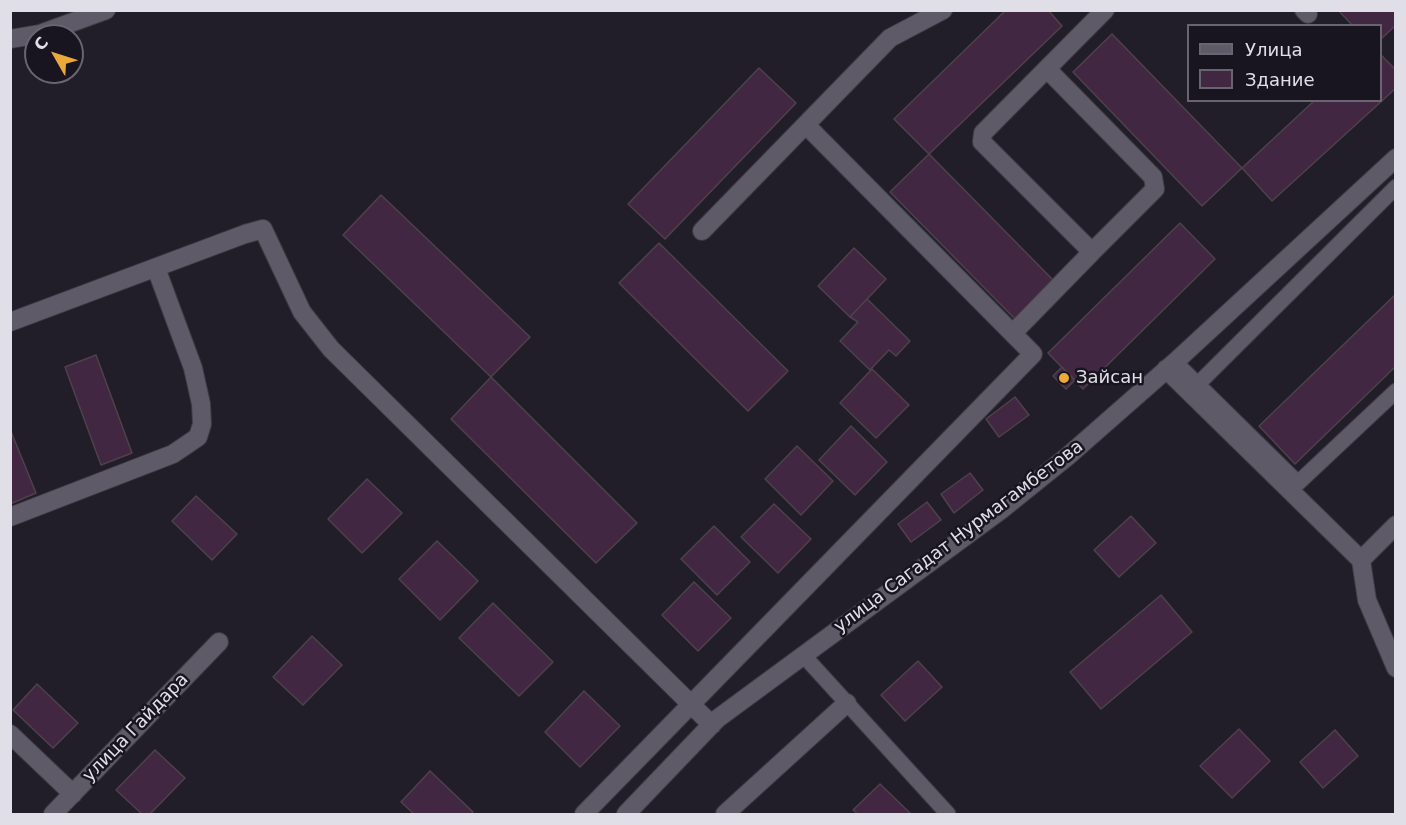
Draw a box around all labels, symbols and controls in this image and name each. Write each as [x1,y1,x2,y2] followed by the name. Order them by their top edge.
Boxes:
[24,24,84,84] north arrow
[1187,24,1382,102] legend
[30,33,52,54] text: С
[1245,39,1302,60] text: Улица
[1245,69,1315,90] text: Здание
[1076,367,1143,389] place label: Зайсан
[1057,371,1071,385] marker: Зайсан
[830,436,1088,638] street label: улица Сагадат Нурмагамбетова
[79,669,193,787] street label: улица Гайдара

